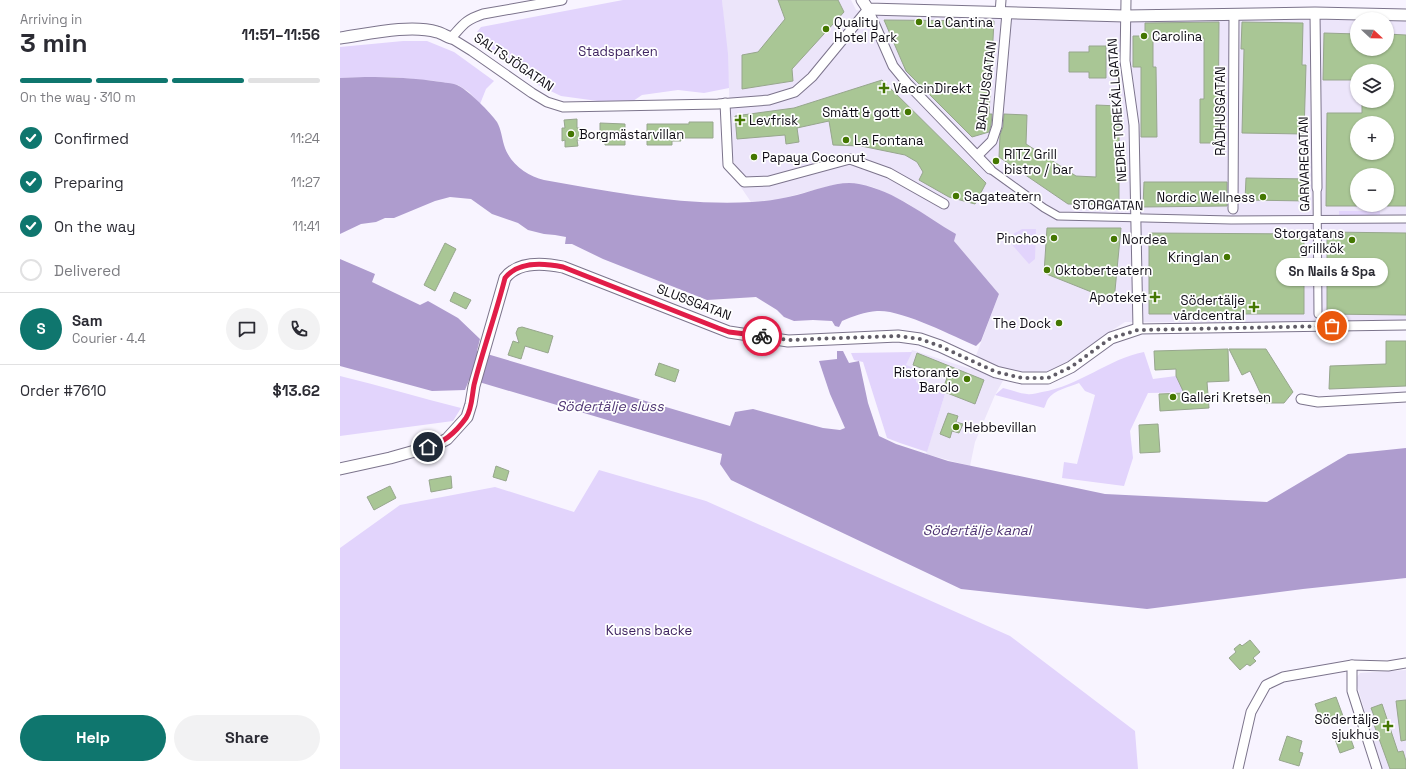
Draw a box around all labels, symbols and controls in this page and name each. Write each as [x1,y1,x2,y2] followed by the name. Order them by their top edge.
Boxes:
[20,11,82,28] text: Arriving in
[1350,12,1394,56] north arrow
[1350,12,1394,212] map controls
[834,14,897,46] place label: Quality Hotel Park
[927,14,994,31] place label: La Cantina
[914,17,924,27] marker: La Cantina
[821,24,831,34] marker: Quality Hotel Park
[241,25,320,44] text: 11:51–11:56
[20,26,88,60] text: 3 min
[1152,28,1203,45] place label: Carolina
[471,29,557,95] street label: SALTSJÖGATAN
[1139,31,1149,41] marker: Carolina
[1104,38,1130,182] street label: NEDRE TOREKÄLLGATAN
[972,40,1000,132] street label: BADHUSGATAN
[578,43,658,60] park label: Stadsparken
[1350,64,1394,108] button: layers
[1212,66,1229,156] street label: RÅDHUSGATAN
[893,80,972,97] place label: VaccinDirekt
[878,82,890,94] marker: VaccinDirekt
[20,89,136,106] text: On the way · 310 m
[822,104,900,121] place label: Smått & gott
[903,107,913,117] marker: Smått & gott
[749,112,798,129] place label: Levfrisk
[734,114,746,126] marker: Levfrisk
[1295,116,1313,212] street label: GARVAREGATAN
[1350,116,1394,160] button: +
[579,126,684,143] place label: Borgmästarvillan
[20,127,42,149] icon: check
[54,129,129,148] text: Confirmed
[566,129,576,139] marker: Borgmästarvillan
[290,130,320,147] text: 11:24
[854,132,924,149] place label: La Fontana
[841,135,851,145] marker: La Fontana
[1004,146,1073,178] place label: RITZ Grill bistro / bar
[762,149,866,166] place label: Papaya Coconut
[749,152,759,162] marker: Papaya Coconut
[991,156,1001,166] marker: RITZ Grill bistro / bar
[1350,168,1394,212] button: −
[20,171,42,193] icon: check
[54,173,124,192] text: Preparing
[291,174,320,191] text: 11:27
[964,188,1042,205] place label: Sagateatern
[1156,189,1255,206] place label: Nordic Wellness
[951,191,961,201] marker: Sagateatern
[1258,192,1268,202] marker: Nordic Wellness
[1072,196,1144,214] street label: STORGATAN
[20,215,42,237] icon: check
[54,217,135,236] text: On the way
[293,218,320,235] text: 11:41
[1274,225,1344,257] place label: Storgatans grillkök
[996,230,1046,247] place label: Pinchos
[1122,231,1167,248] place label: Nordea
[1049,233,1059,243] marker: Pinchos
[1109,234,1119,244] marker: Nordea
[1347,235,1357,245] marker: Storgatans grillkök
[1168,249,1219,266] place label: Kringlan
[1222,252,1232,262] marker: Kringlan
[1276,258,1388,286] callout: Sn Nails & Spa
[54,261,121,280] text: Delivered
[1055,262,1152,279] place label: Oktoberteatern
[1288,263,1376,280] text: Sn Nails & Spa
[1042,265,1052,275] marker: Oktoberteatern
[654,280,734,324] street label: SLUSSGATAN
[1089,289,1147,306] place label: Apoteket
[1150,292,1160,302] marker: Apoteket
[1173,292,1245,324] place label: Södertälje vårdcentral
[1248,301,1260,313] marker: Södertälje vårdcentral
[226,308,268,350] button: chat
[278,308,320,350] button: phone
[1315,309,1349,343] pin
[72,311,103,330] text: Sam
[993,315,1051,332] place label: The Dock
[1321,315,1343,337] icon: bag
[742,316,782,356] courier
[1054,318,1064,328] marker: The Dock
[36,319,46,338] text: S
[751,325,773,347] icon: bike
[72,330,146,347] text: Courier · 4.4
[894,364,959,396] place label: Ristorante Barolo
[962,374,972,384] marker: Ristorante Barolo
[20,381,106,400] text: Order #7610
[273,381,320,400] text: $13.62
[1181,389,1271,406] place label: Galleri Kretsen
[1168,392,1178,402] marker: Galleri Kretsen
[556,397,664,415] water label: Södertälje sluss
[964,419,1036,436] place label: Hebbevillan
[951,422,961,432] marker: Hebbevillan
[411,430,445,464] pin
[417,436,439,458] icon: home
[923,521,1033,539] water label: Södertälje kanal
[606,622,692,639] park label: Kusens backe
[1315,711,1379,743] place label: Södertälje sjukhus
[20,715,166,761] button: Help
[174,715,320,761] button: Share
[1382,720,1394,732] marker: Södertälje sjukhus

